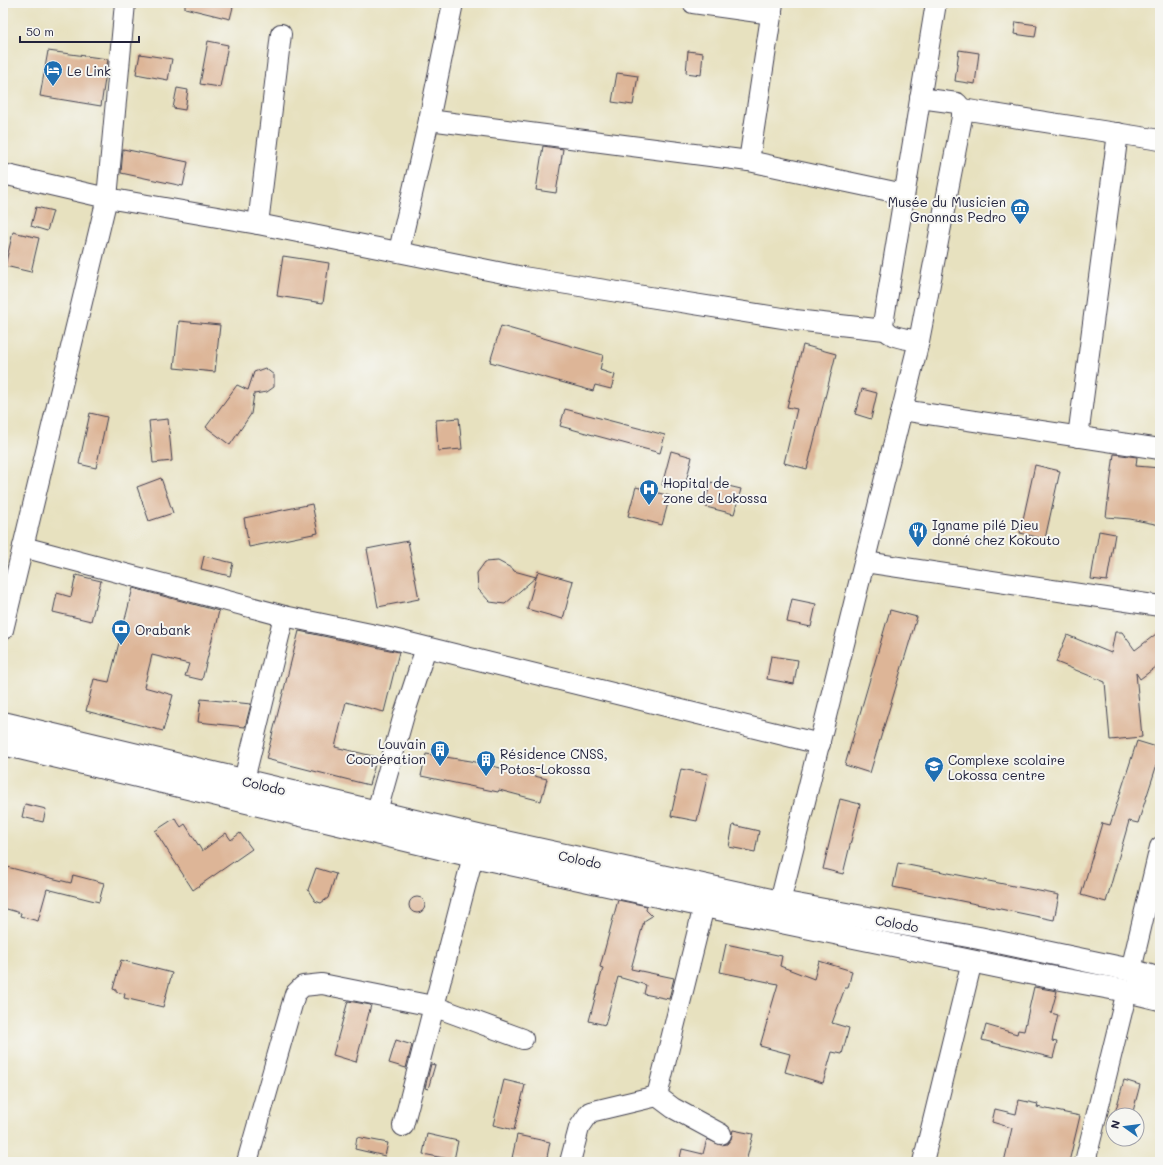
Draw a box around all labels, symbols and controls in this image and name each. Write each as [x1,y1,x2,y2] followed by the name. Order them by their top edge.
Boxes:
[20,18,139,44] scale bar
[26,23,54,39] text: 50 m
[42,59,64,87] hotel icon: Le Link
[67,62,111,79] place label: Le Link
[888,193,1006,225] place label: Musée du Musicien Gnonnas Pedro
[1009,197,1031,225] museum icon: Musée du Musicien Gnonnas Pedro
[663,474,768,506] place label: Hopital de zone de Lokossa
[638,478,660,506] hospital icon: Hopital de zone de Lokossa
[932,516,1060,548] place label: Igname pilé Dieu donné chez Kokouto
[907,520,929,548] restaurant icon: Igname pilé Dieu donné chez Kokouto
[110,618,132,646] bank icon: Orabank
[135,621,191,638] place label: Orabank
[346,735,426,767] place label: Louvain Coopération
[429,739,451,767] building icon: Louvain Coopération
[500,745,608,777] place label: Résidence CNSS, Potos-Lokossa
[475,749,497,777] building icon: Résidence CNSS, Potos-Lokossa
[948,751,1065,783] place label: Complexe scolaire Lokossa centre
[923,755,945,783] school or university icon: Complexe scolaire Lokossa centre
[241,772,288,798] street label: Colodo
[557,846,604,872] street label: Colodo
[874,911,920,935] street label: Colodo
[1105,1107,1145,1147] north arrow
[1107,1119,1123,1130] text: N

